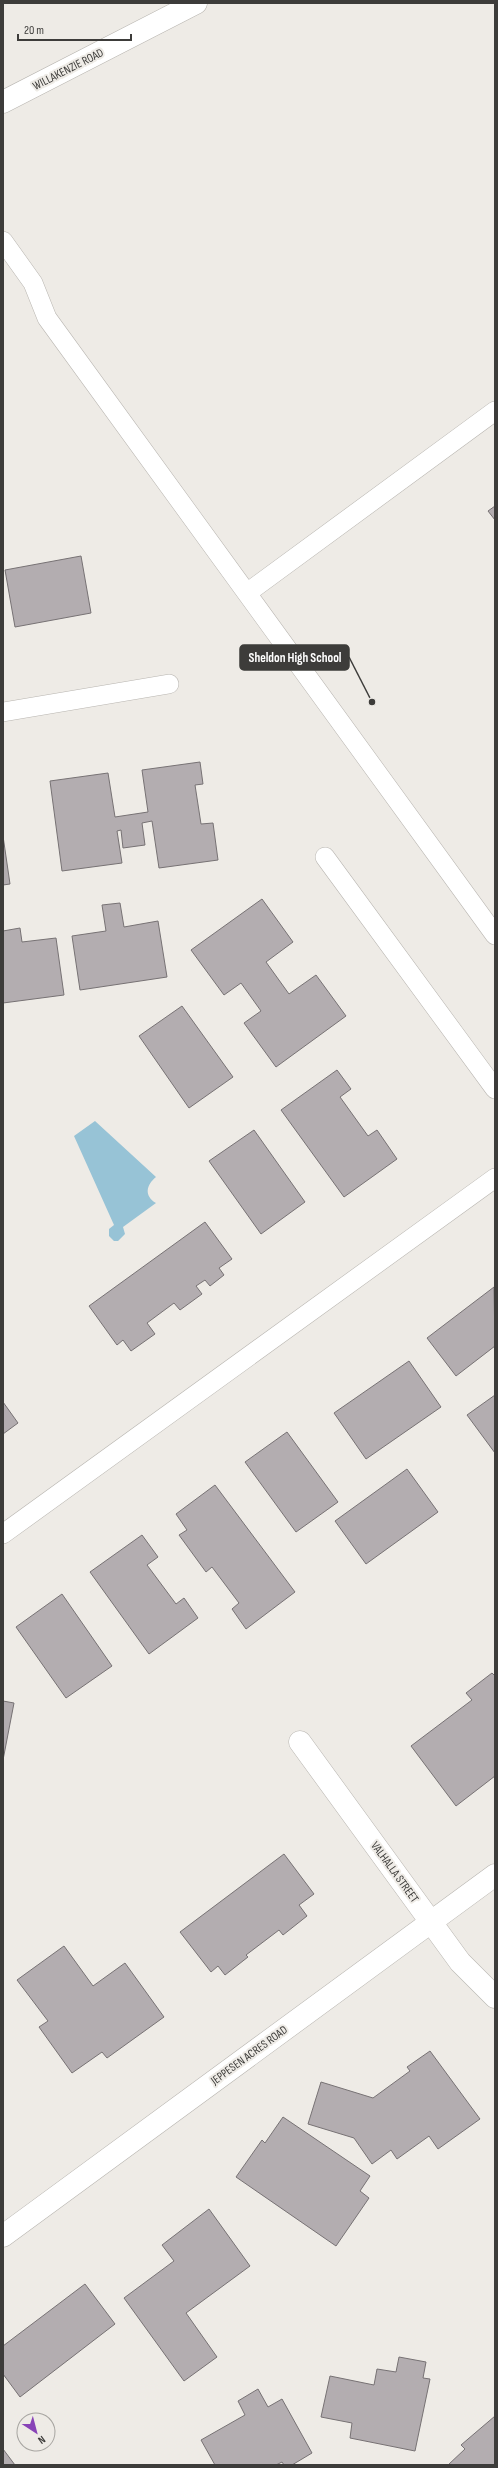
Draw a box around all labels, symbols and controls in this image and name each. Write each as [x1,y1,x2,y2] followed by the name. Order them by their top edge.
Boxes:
[18,16,131,42] scale bar
[24,23,44,38] text: 20 m
[30,45,106,94] street label: WILLAKENZIE ROAD
[240,645,349,670] callout: Sheldon High School
[249,650,342,666] text: Sheldon High School
[367,1839,422,1906] street label: VALHALLA STREET
[207,2022,291,2089] street label: JEPPESEN ACRES ROAD
[16,2412,56,2452] north arrow
[35,2433,48,2447] text: N

